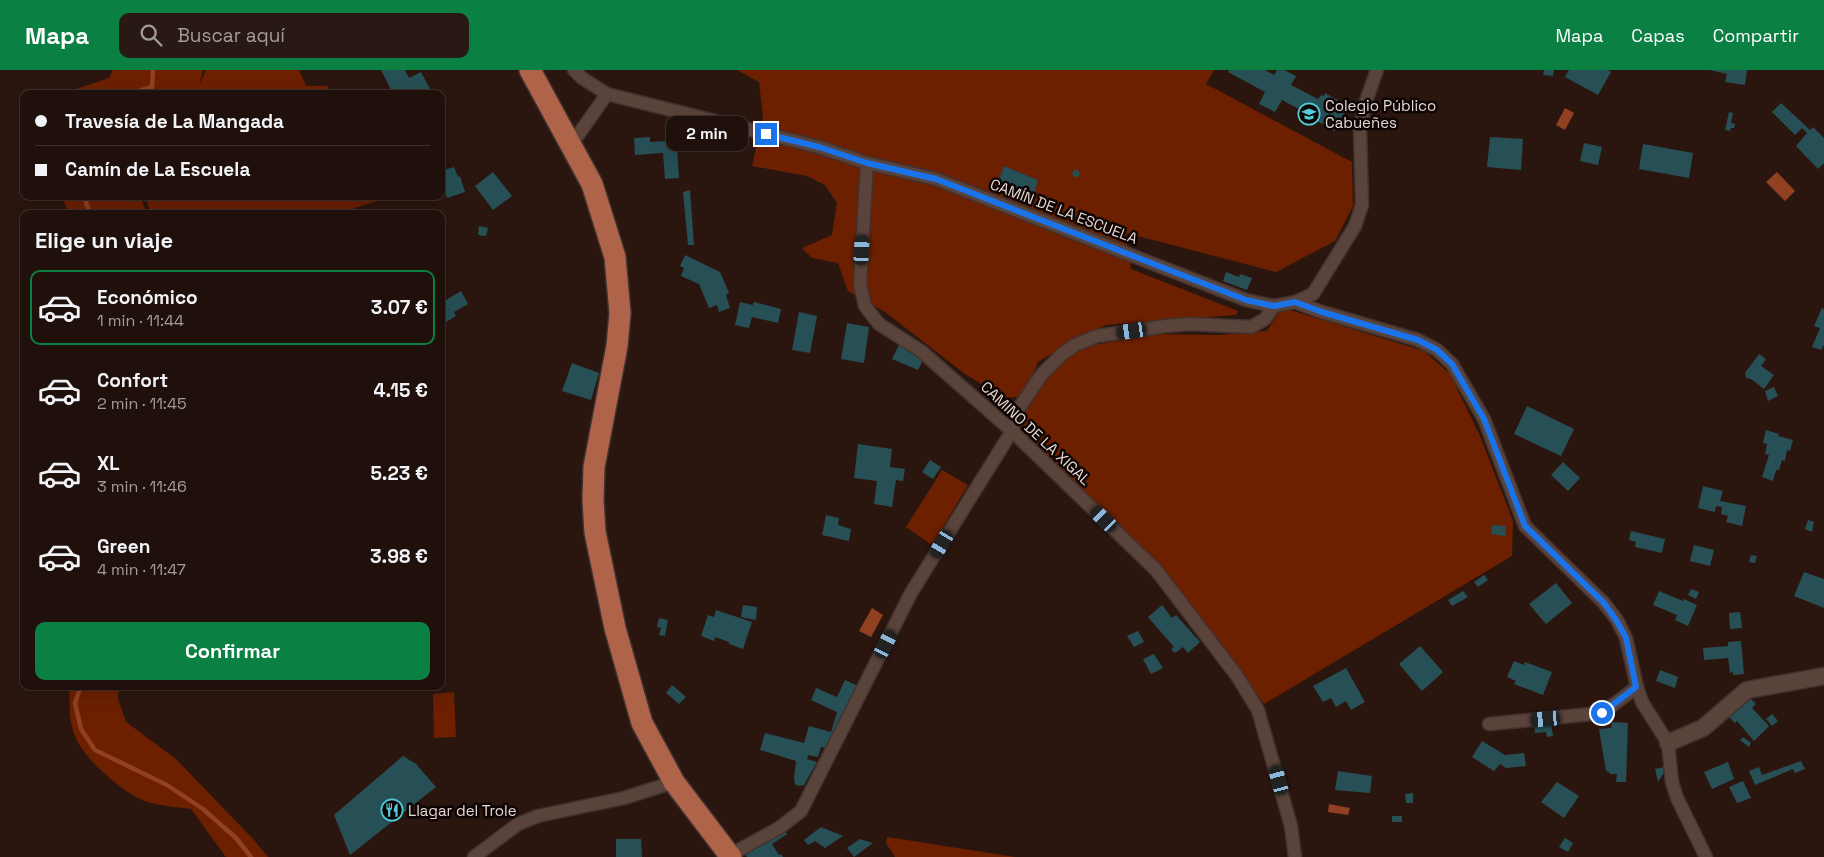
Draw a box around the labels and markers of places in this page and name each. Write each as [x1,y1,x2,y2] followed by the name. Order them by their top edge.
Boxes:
[1325,96,1436,132] place label: Colegio Público Cabueñes
[1297,102,1321,126] school or university icon: Colegio Público Cabueñes
[380,798,404,822] restaurant icon: Llagar del Trole
[408,801,517,820] place label: Llagar del Trole

